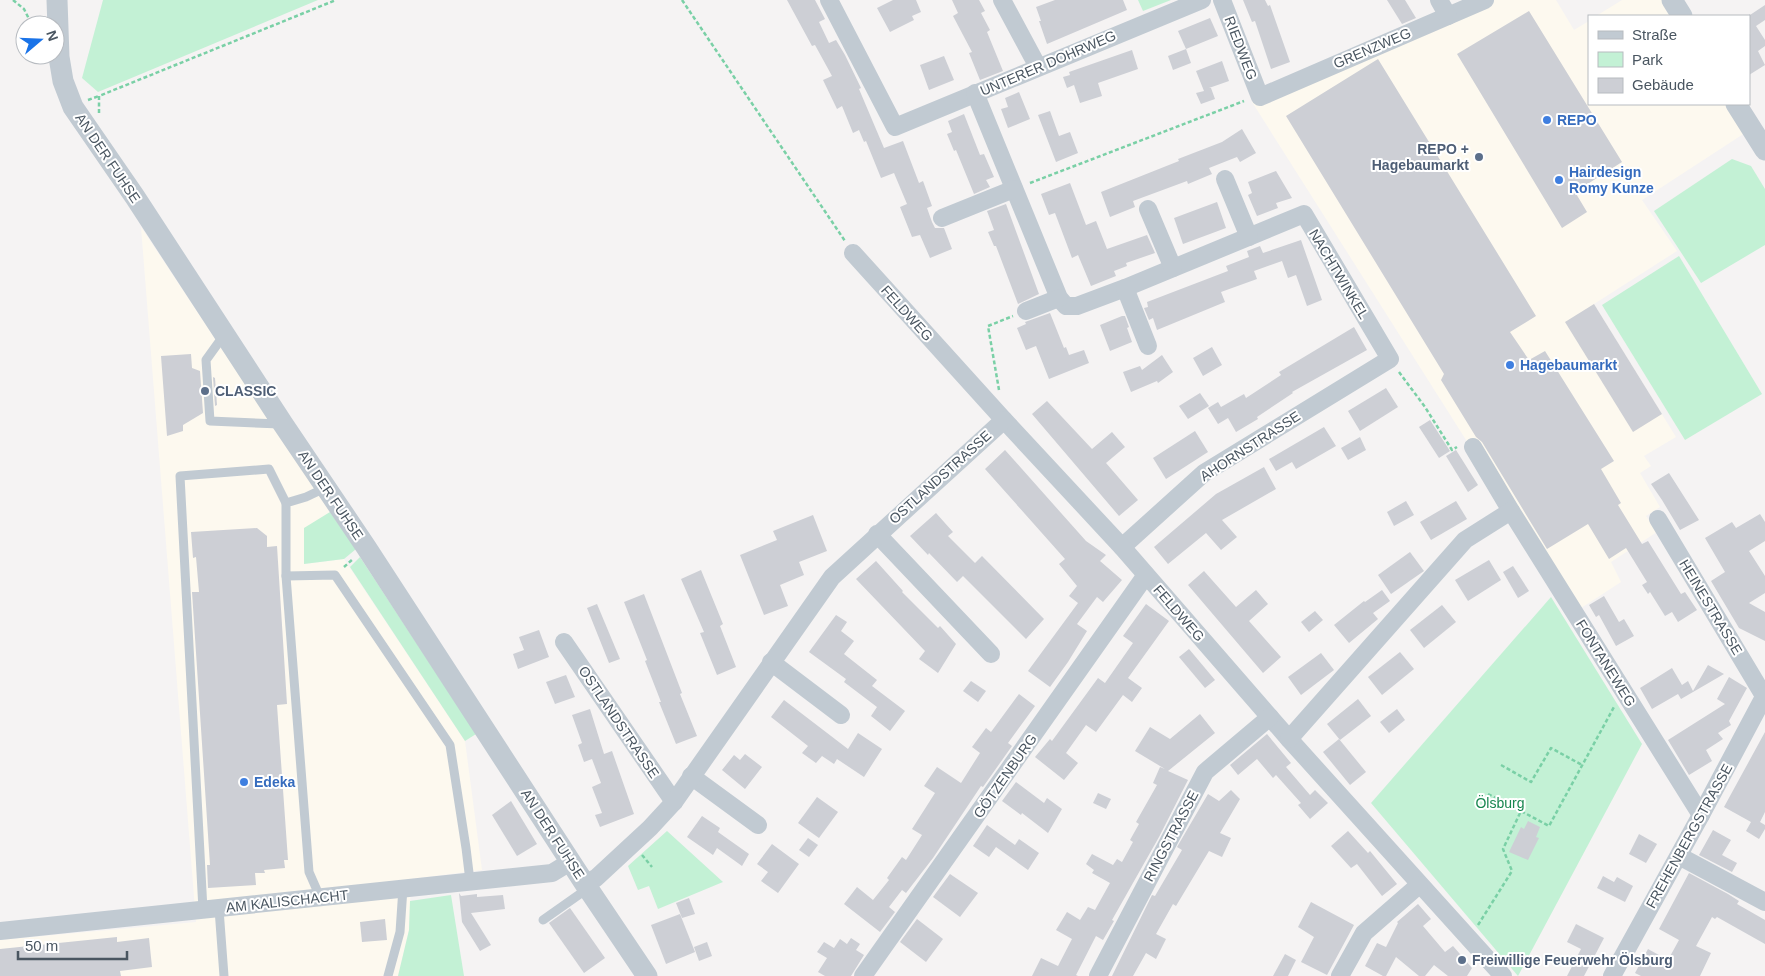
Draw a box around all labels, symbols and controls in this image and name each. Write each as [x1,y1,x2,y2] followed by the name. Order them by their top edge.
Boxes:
[1222,14,1260,82] street label: RIEDWEG
[15,15,65,65] north arrow
[1588,15,1750,105] legend
[1331,25,1413,71] street label: GRENZWEG
[1632,26,1677,43] text: Straße
[978,27,1118,99] street label: UNTERER DOHRWEG
[43,28,62,43] text: N
[1632,51,1663,68] text: Park
[1632,76,1694,93] text: Gebäude
[72,110,144,206] street label: AN DER FUHSE
[1557,112,1597,128] place label: REPO
[1541,114,1553,126] marker: REPO
[1372,141,1469,173] place label: REPO + Hagebaumarkt
[1473,151,1485,163] marker: REPO + Hagebaumarkt
[1569,164,1654,196] place label: Hairdesign Romy Kunze
[1553,174,1565,186] marker: Hairdesign Romy Kunze
[1306,226,1372,322] street label: NACHTWINKEL
[878,282,936,344] street label: FELDWEG
[1520,357,1618,373] place label: Hagebaumarkt
[1504,359,1516,371] marker: Hagebaumarkt
[215,383,276,399] place label: CLASSIC
[199,385,211,397] marker: CLASSIC
[1197,408,1303,484] street label: AHORNSTRASSE
[886,427,994,527] street label: OSTLANDSTRASSE
[295,447,367,543] street label: AN DER FUHSE
[1676,557,1746,657] street label: HEINESTRASSE
[1150,582,1208,644] street label: FELDWEG
[1573,617,1639,709] street label: FONTANEWEG
[576,663,662,781] street label: OSTLANDSTRASSE
[969,730,1040,821] street label: GÖTZENBURG
[1643,761,1735,911] street label: FREHENBERGSTRASSE
[254,774,295,790] place label: Edeka
[238,776,250,788] marker: Edeka
[518,786,588,882] street label: AN DER FUHSE
[1140,788,1202,884] street label: RINGSTRASSE
[1475,794,1525,811] park label: Ölsburg
[225,887,349,915] street label: AM KALISCHACHT
[18,928,126,960] scale bar
[25,937,58,954] text: 50 m
[1472,952,1673,968] place label: Freiwillige Feuerwehr Ölsburg
[1456,954,1468,966] marker: Freiwillige Feuerwehr Ölsburg

